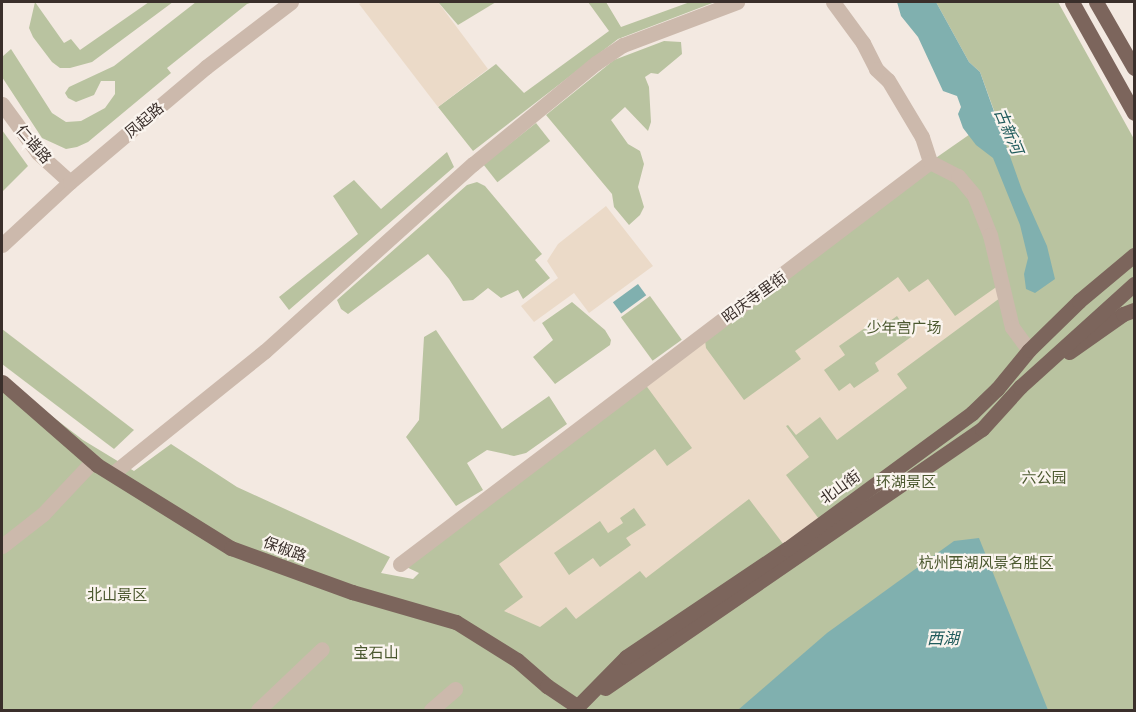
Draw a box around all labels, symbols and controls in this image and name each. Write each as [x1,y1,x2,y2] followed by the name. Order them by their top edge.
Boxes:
[121,99,167,141] street label: 凤起路
[991,105,1027,157] water label: 古新河
[12,121,56,167] street label: 仁谐路
[718,268,790,326] street label: 昭庆寺里街
[867,319,941,337] park label: 少年宫广场
[817,466,863,508] street label: 北山街
[1022,469,1066,487] park label: 六公园
[876,473,936,491] park label: 环湖景区
[261,533,309,565] street label: 保俶路
[919,554,1053,572] park label: 杭州西湖风景名胜区
[87,586,147,604] park label: 北山景区
[927,628,959,648] water label: 西湖
[354,644,398,662] park label: 宝石山

